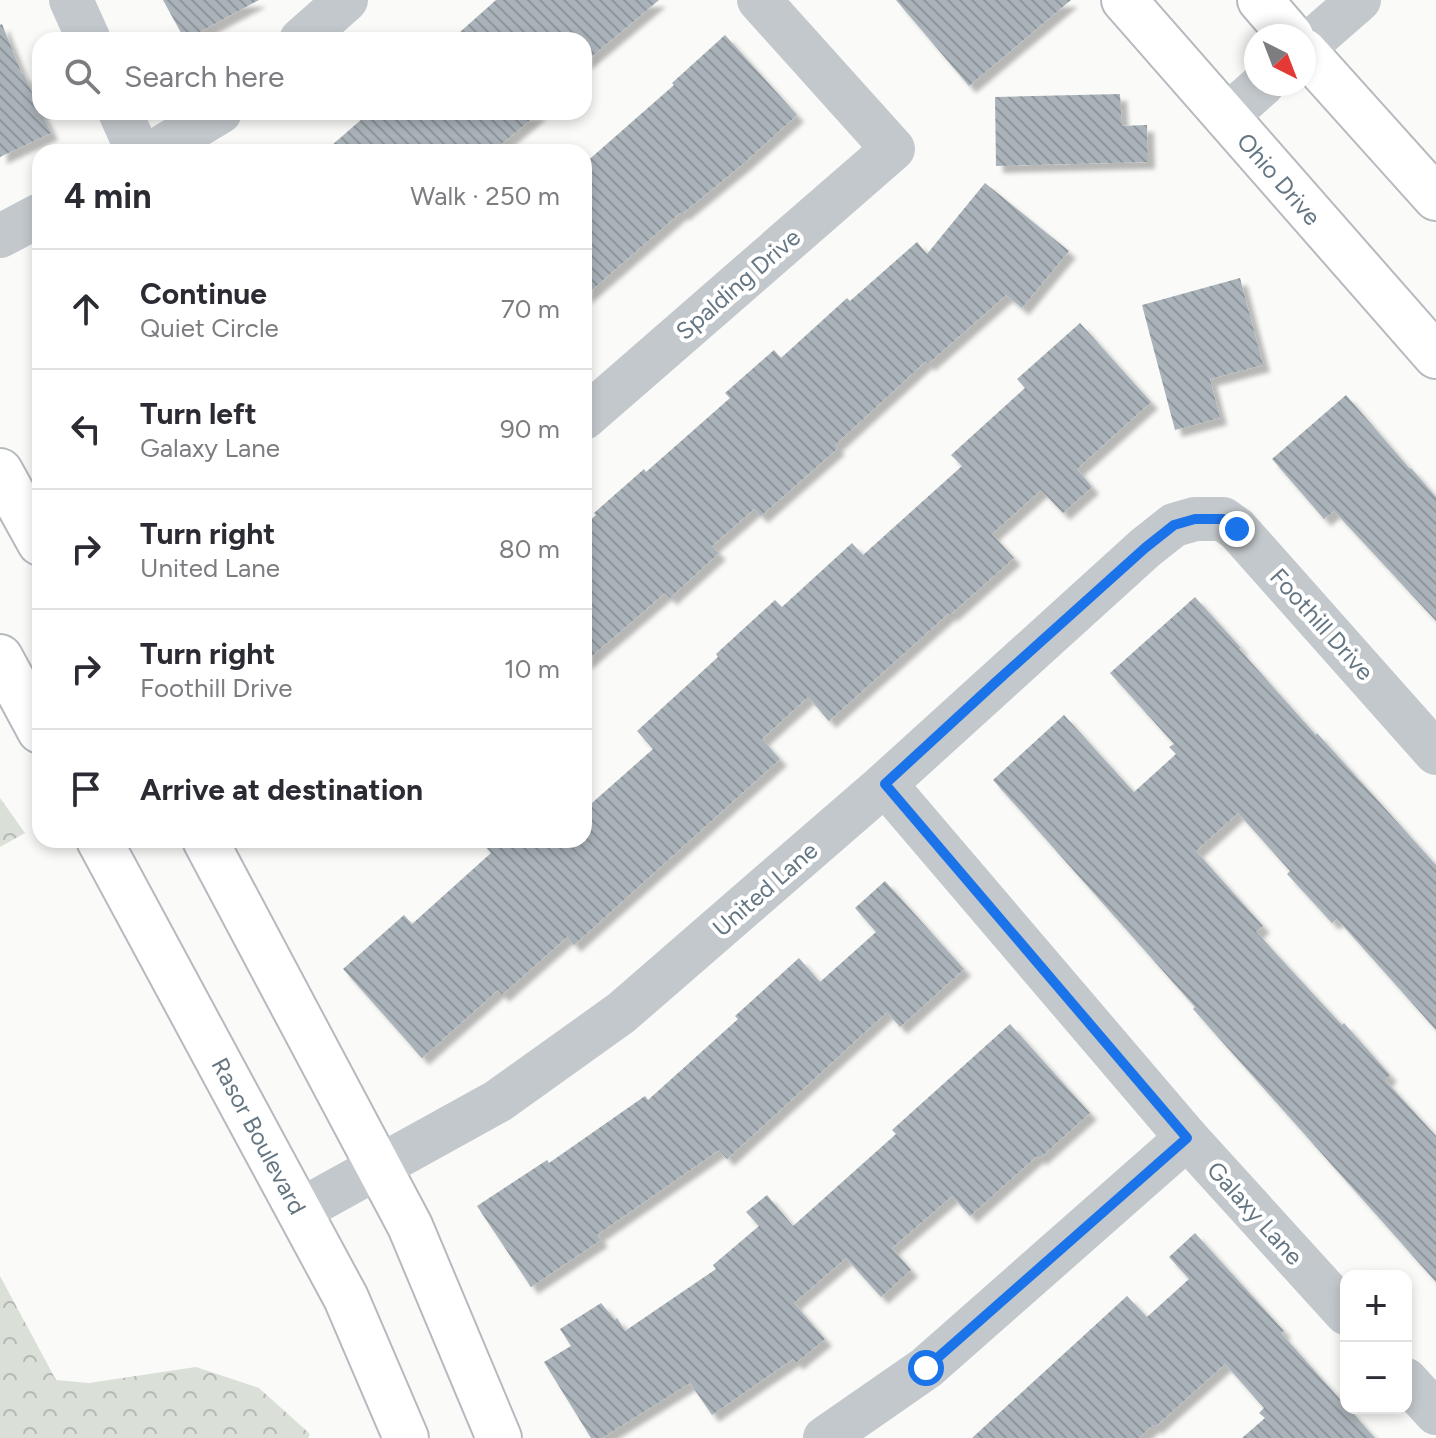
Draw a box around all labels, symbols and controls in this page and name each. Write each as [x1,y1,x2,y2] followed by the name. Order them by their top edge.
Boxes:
[1244,24,1316,96] north arrow
[32,32,592,120] search box
[60,54,104,98] icon: search
[124,58,284,95] text: Search here
[1231,127,1327,231] street label: Ohio Drive
[64,176,151,217] text: 4 min
[410,180,560,212] text: Walk · 250 m
[670,222,806,346] street label: Spalding Drive
[140,275,267,312] text: Continue
[64,287,108,331] icon: ahead
[501,293,560,325] text: 70 m
[140,312,279,344] text: Quiet Circle
[140,395,257,432] text: Turn left
[64,407,108,451] icon: left
[500,413,560,445] text: 90 m
[140,432,280,464] text: Galaxy Lane
[1219,511,1255,547] route end
[140,515,275,552] text: Turn right
[64,527,108,571] icon: right
[499,533,560,565] text: 80 m
[140,552,280,584] text: United Lane
[1264,562,1380,686] street label: Foothill Drive
[140,635,275,672] text: Turn right
[64,647,108,691] icon: right
[504,653,560,685] text: 10 m
[140,672,292,704] text: Foothill Drive
[64,767,108,811] icon: arrive
[140,771,423,808] text: Arrive at destination
[707,836,823,942] street label: United Lane
[206,1053,312,1219] street label: Rasor Boulevard
[1201,1155,1309,1271] street label: Galaxy Lane
[1340,1270,1412,1414] map controls
[1340,1270,1412,1342] button: +
[1340,1342,1412,1414] button: −
[908,1350,944,1386] route start

